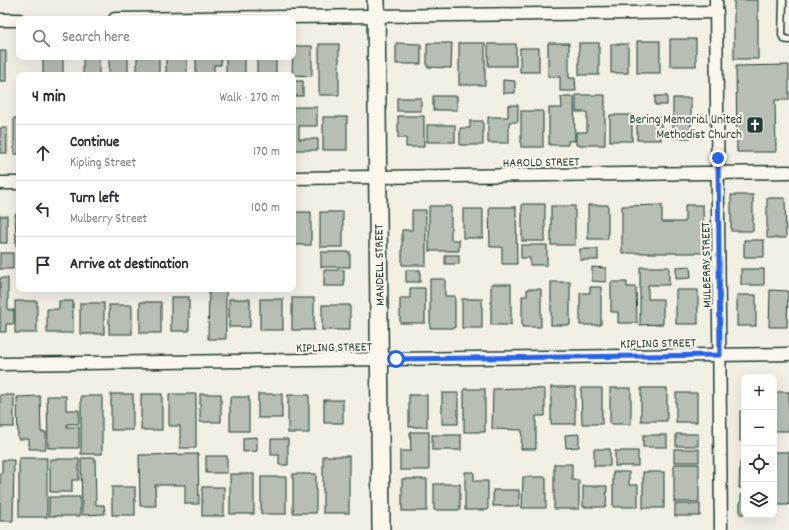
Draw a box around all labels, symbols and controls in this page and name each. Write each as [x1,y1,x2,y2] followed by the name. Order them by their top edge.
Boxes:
[16,16,296,60] search box
[30,27,52,49] icon: search
[62,27,130,49] text: Search here
[32,86,66,110] text: 4 min
[219,89,280,108] text: Walk · 270 m
[630,111,742,145] place label: Bering Memorial United Methodist Church
[745,115,765,135] church icon: Bering Memorial United Methodist Church
[70,132,119,154] text: Continue
[32,142,54,164] icon: ahead
[253,143,280,162] text: 170 m
[709,149,727,167] route end
[502,153,580,174] street label: HAROLD STREET
[70,154,136,173] text: Kipling Street
[70,188,119,210] text: Turn left
[32,198,54,220] icon: left
[251,199,280,218] text: 100 m
[70,210,147,229] text: Mulberry Street
[697,222,718,308] street label: MULBERRY STREET
[370,224,391,306] street label: MANDELL STREET
[32,254,54,276] icon: arrive
[70,254,188,276] text: Arrive at destination
[620,334,696,355] street label: KIPLING STREET
[296,338,372,359] street label: KIPLING STREET
[387,350,405,368] route start
[741,374,777,518] map controls
[741,374,777,410] button: +
[741,410,777,446] button: −
[741,446,777,482] button: locate
[741,482,777,518] button: layers

